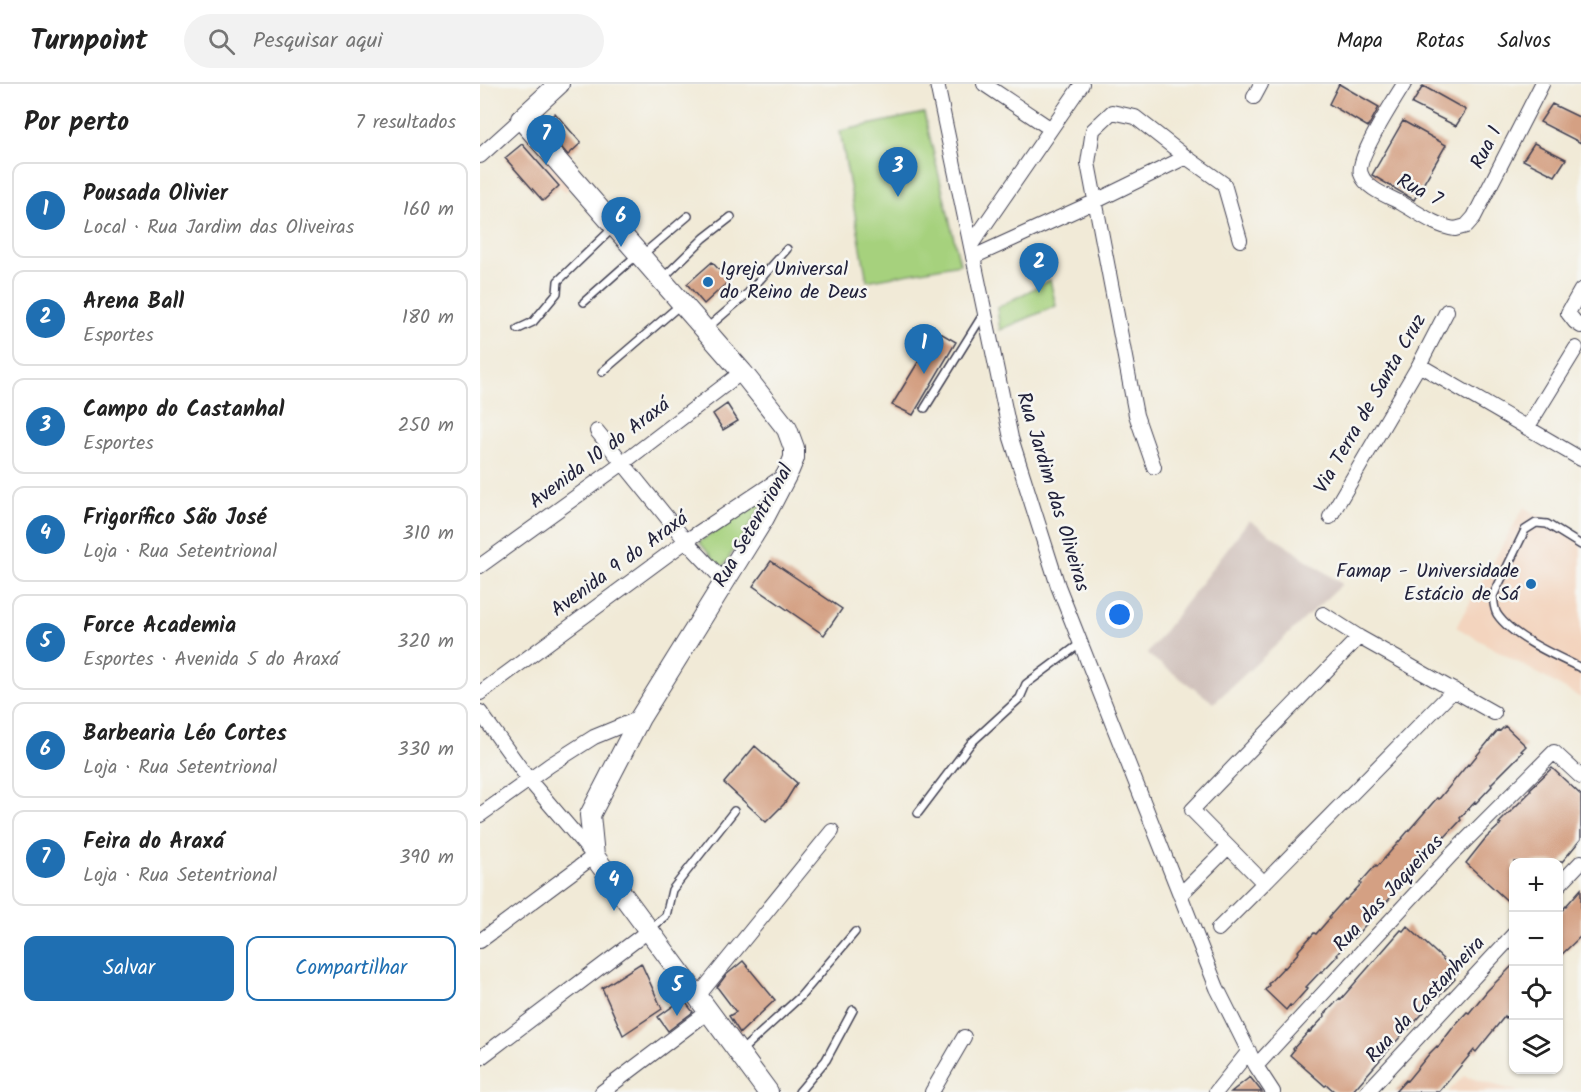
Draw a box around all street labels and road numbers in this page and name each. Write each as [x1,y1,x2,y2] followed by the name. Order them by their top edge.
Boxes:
[1463,121,1511,175] street label: Rua 1
[1390,166,1448,217] street label: Rua 7
[1306,308,1436,500] street label: Via Terra de Santa Cruz
[1006,388,1098,596] street label: Rua Jardim das Oliveiras
[523,389,679,518] street label: Avenida 10 do Araxá
[705,458,803,594] street label: Rua Setentrional
[545,503,697,626] street label: Avenida 9 do Araxá
[1326,828,1452,960] street label: Rua das Jaqueiras
[1358,929,1494,1071] street label: Rua da Castanheira

